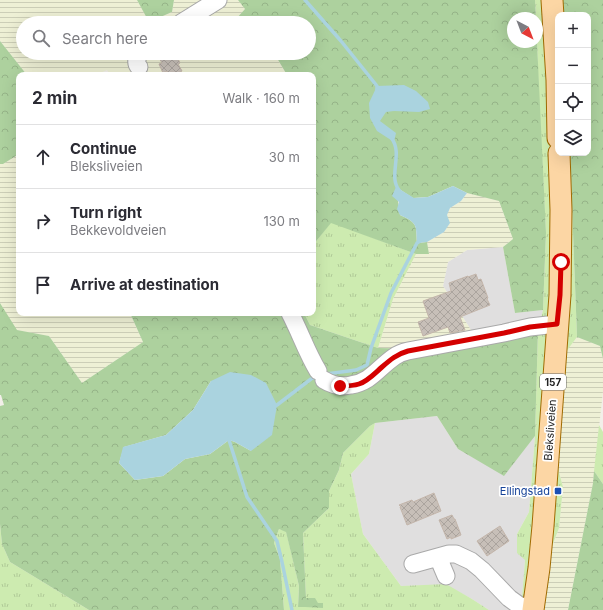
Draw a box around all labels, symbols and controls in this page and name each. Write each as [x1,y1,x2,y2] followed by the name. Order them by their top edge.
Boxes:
[507,12,543,48] north arrow
[555,12,591,156] map controls
[555,12,591,48] button: +
[16,16,316,60] search box
[30,27,52,49] icon: search
[62,29,148,48] text: Search here
[555,48,591,84] button: −
[555,84,591,120] button: locate
[32,88,77,108] text: 2 min
[223,90,300,106] text: Walk · 160 m
[555,120,591,156] button: layers
[70,139,137,158] text: Continue
[32,146,54,168] icon: ahead
[269,149,300,165] text: 30 m
[70,158,143,174] text: Bleksliveien
[70,203,142,222] text: Turn right
[32,210,54,232] icon: right
[263,213,300,229] text: 130 m
[70,222,166,238] text: Bekkevoldveien
[552,253,570,271] route start
[32,274,54,296] icon: arrive
[70,275,219,294] text: Arrive at destination
[540,374,566,390] road number: 157
[331,377,349,395] route end
[541,399,559,461] street label: Bleksliveien
[500,484,550,498] place label: Ellingstad
[553,486,563,496] marker: Ellingstad

